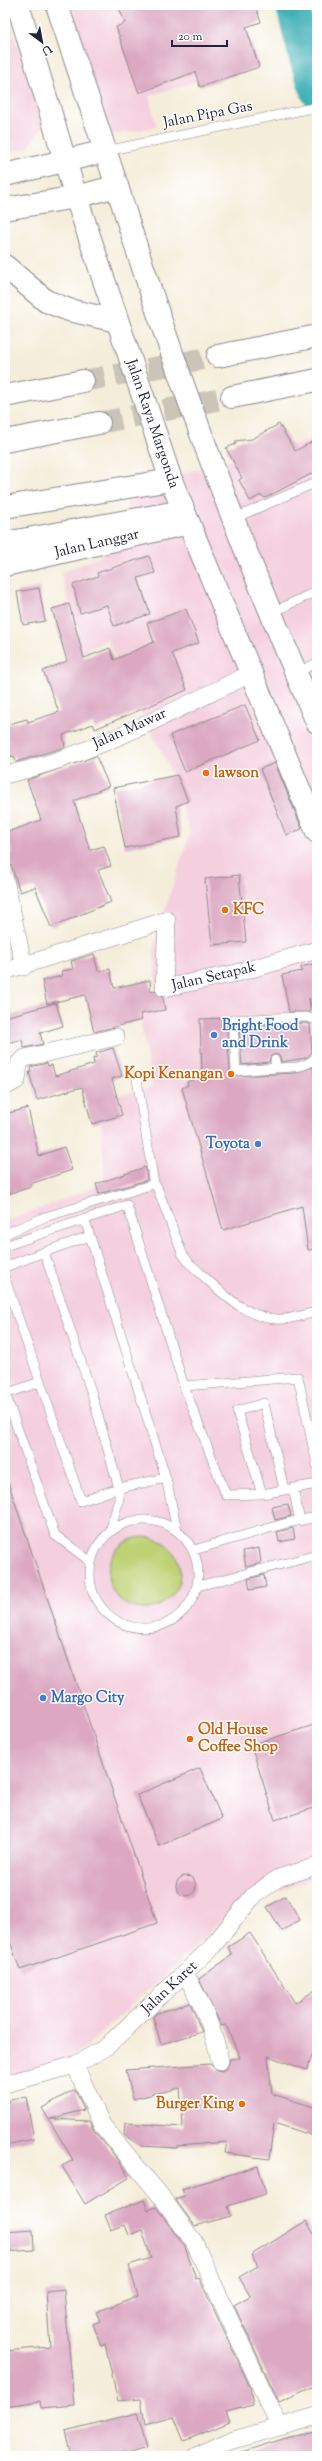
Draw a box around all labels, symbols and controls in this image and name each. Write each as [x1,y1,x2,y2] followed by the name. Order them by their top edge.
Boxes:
[22,22,62,62] north arrow
[172,22,227,48] scale bar
[178,28,203,46] text: 20 m
[39,40,56,59] text: U
[161,96,254,134] street label: Jalan Pipa Gas
[120,356,184,491] street label: Jalan Raya Margonda
[52,524,142,564] street label: Jalan Langgar
[89,703,170,755] street label: Jalan Mawar
[214,763,259,784] place label: lawson
[201,768,211,778] marker: lawson
[233,900,264,921] place label: KFC
[220,905,230,915] marker: KFC
[169,957,258,997] street label: Jalan Setapak
[222,1016,299,1054] place label: Bright Food and Drink
[209,1030,219,1040] marker: Bright Food and Drink
[124,1064,223,1085] place label: Kopi Kenangan
[226,1069,236,1079] marker: Kopi Kenangan
[206,1134,250,1155] place label: Toyota
[253,1139,263,1149] marker: Toyota
[51,1688,125,1709] place label: Margo City
[38,1693,48,1703] marker: Margo City
[198,1720,279,1758] place label: Old House Coffee Shop
[185,1734,195,1744] marker: Old House Coffee Shop
[137,1957,203,2020] street label: Jalan Karet
[156,2094,235,2115] place label: Burger King
[237,2099,247,2109] marker: Burger King

